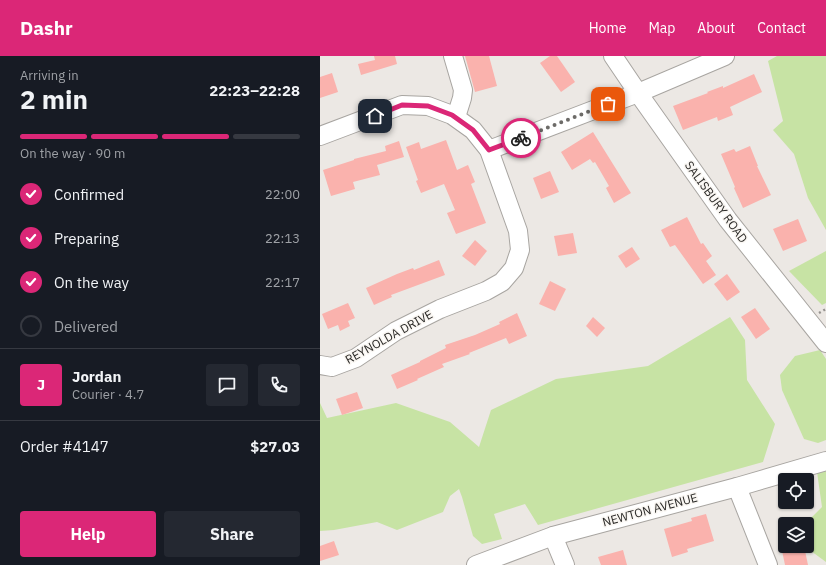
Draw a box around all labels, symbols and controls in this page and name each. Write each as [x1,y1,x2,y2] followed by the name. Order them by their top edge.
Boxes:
[20,16,73,40] text: Dashr
[589,19,626,37] text: Home
[648,19,675,37] text: Map
[697,19,735,37] text: About
[757,19,806,37] text: Contact
[20,67,79,84] text: Arriving in
[209,81,300,100] text: 22:23–22:28
[20,82,88,116] text: 2 min
[591,87,625,121] pin
[597,93,619,115] icon: bag
[358,99,392,133] pin
[364,105,386,127] icon: home
[501,118,541,158] courier
[510,127,532,149] icon: bike
[20,145,125,162] text: On the way · 90 m
[682,158,751,245] street label: SALISBURY ROAD
[20,183,42,205] icon: check
[54,185,124,204] text: Confirmed
[265,186,300,203] text: 22:00
[20,227,42,249] icon: check
[54,229,119,248] text: Preparing
[265,230,300,247] text: 22:13
[20,271,42,293] icon: check
[54,273,129,292] text: On the way
[265,274,300,291] text: 22:17
[342,306,435,367] street label: REYNOLDA DRIVE
[54,317,118,336] text: Delivered
[206,364,248,406] button: chat
[258,364,300,406] button: phone
[72,367,121,386] text: Jordan
[37,375,45,394] text: J
[72,386,144,403] text: Courier · 4.7
[20,437,109,456] text: Order #4147
[250,437,300,456] text: $27.03
[778,473,814,553] map controls
[778,473,814,509] button: locate
[601,490,699,529] street label: NEWTON AVENUE
[20,511,156,557] button: Help
[164,511,300,557] button: Share
[778,517,814,553] button: layers

